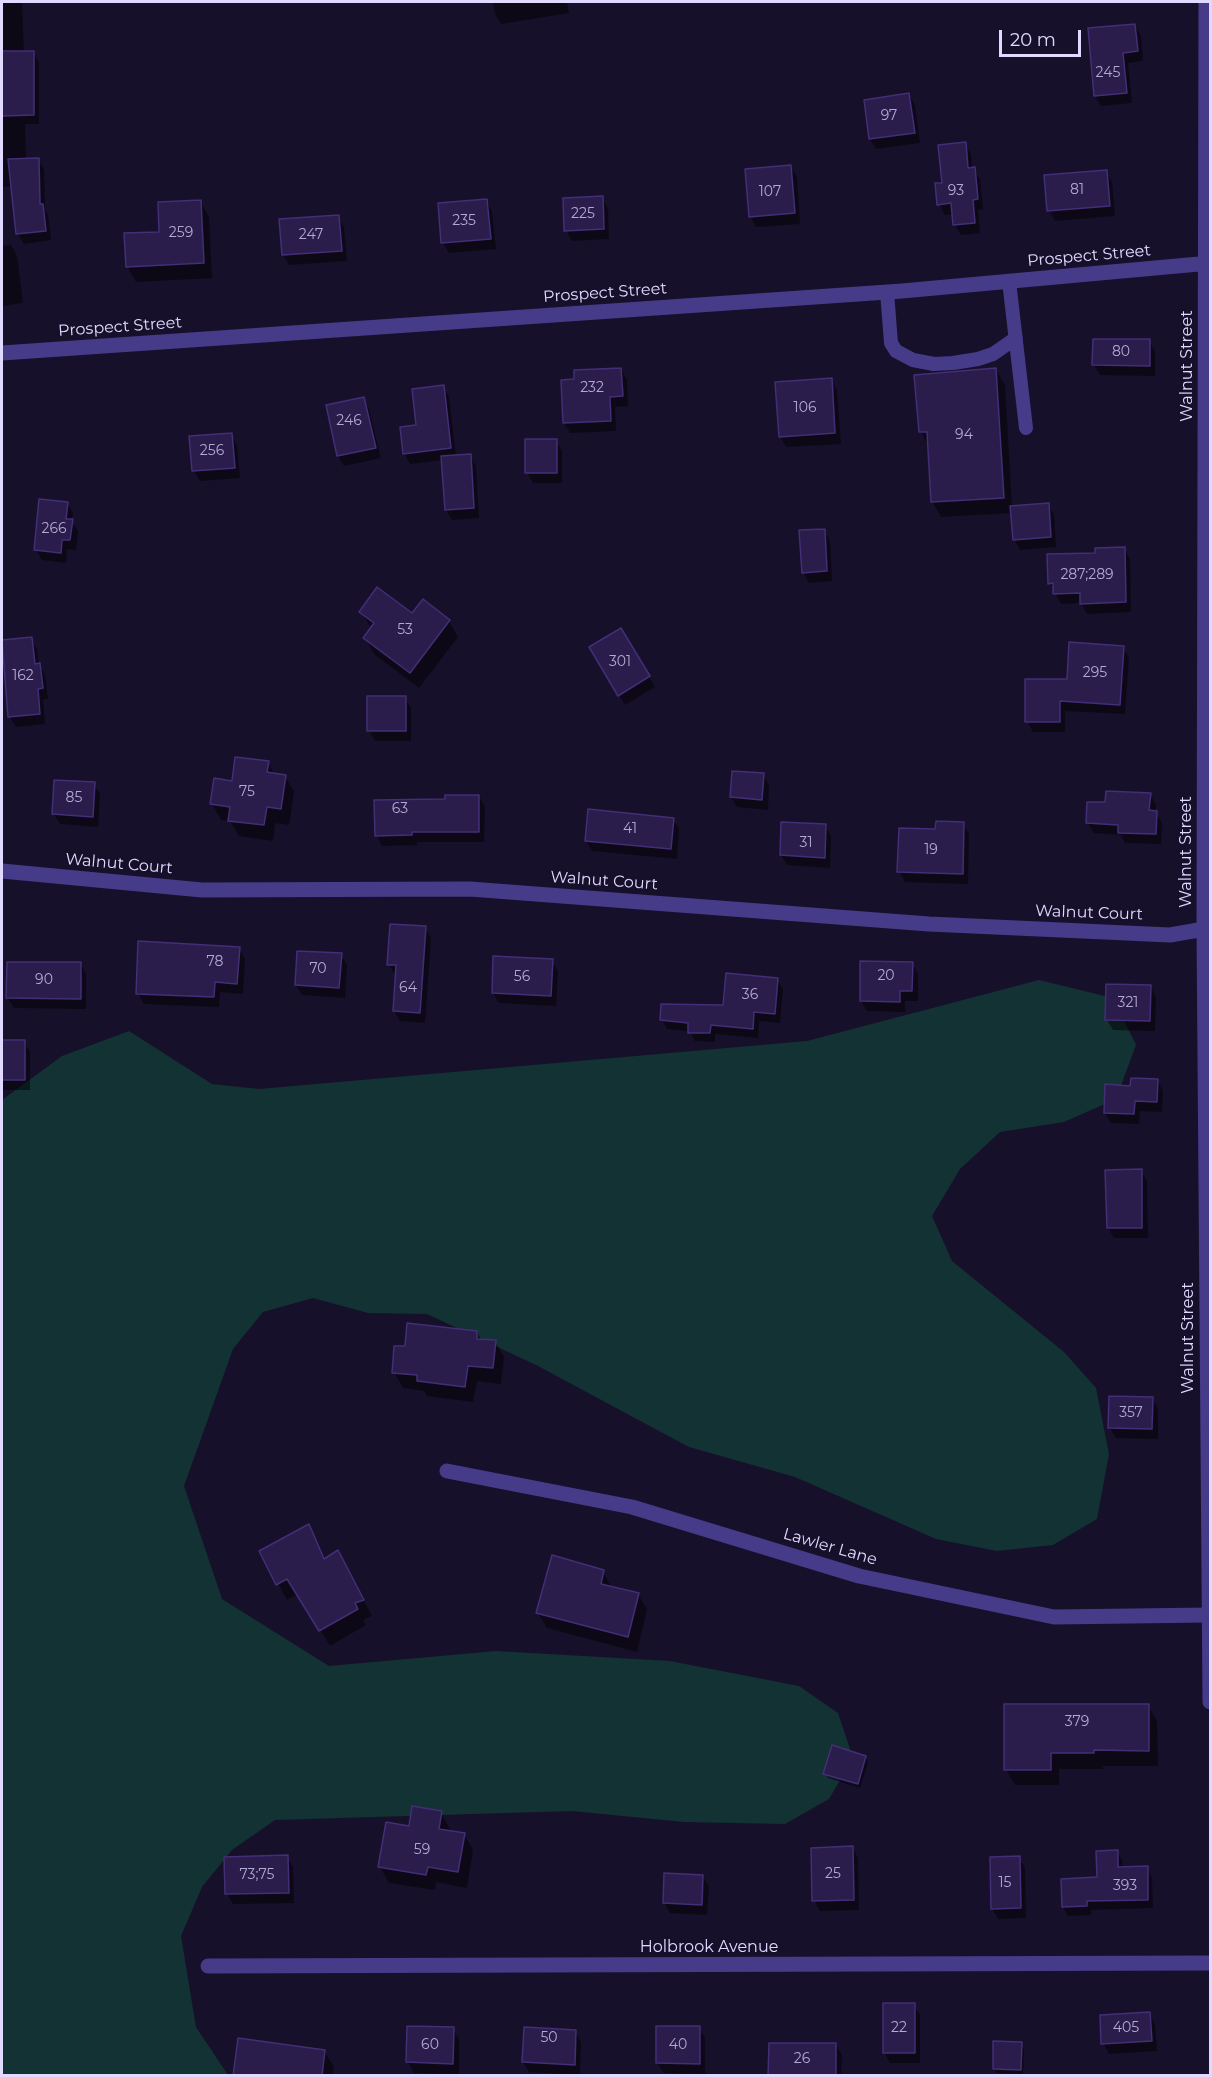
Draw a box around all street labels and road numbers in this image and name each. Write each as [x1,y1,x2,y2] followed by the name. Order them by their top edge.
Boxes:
[1026,241,1152,271] street label: Prospect Street
[543,279,667,307] street label: Prospect Street
[1177,310,1197,422] street label: Walnut Street
[58,313,182,341] street label: Prospect Street
[1176,796,1196,908] street label: Walnut Street
[64,850,174,878] street label: Walnut Court
[550,868,658,894] street label: Walnut Court
[1035,902,1143,924] street label: Walnut Court
[1178,1282,1198,1394] street label: Walnut Street
[781,1524,879,1570] street label: Lawler Lane
[640,1937,778,1957] street label: Holbrook Avenue

